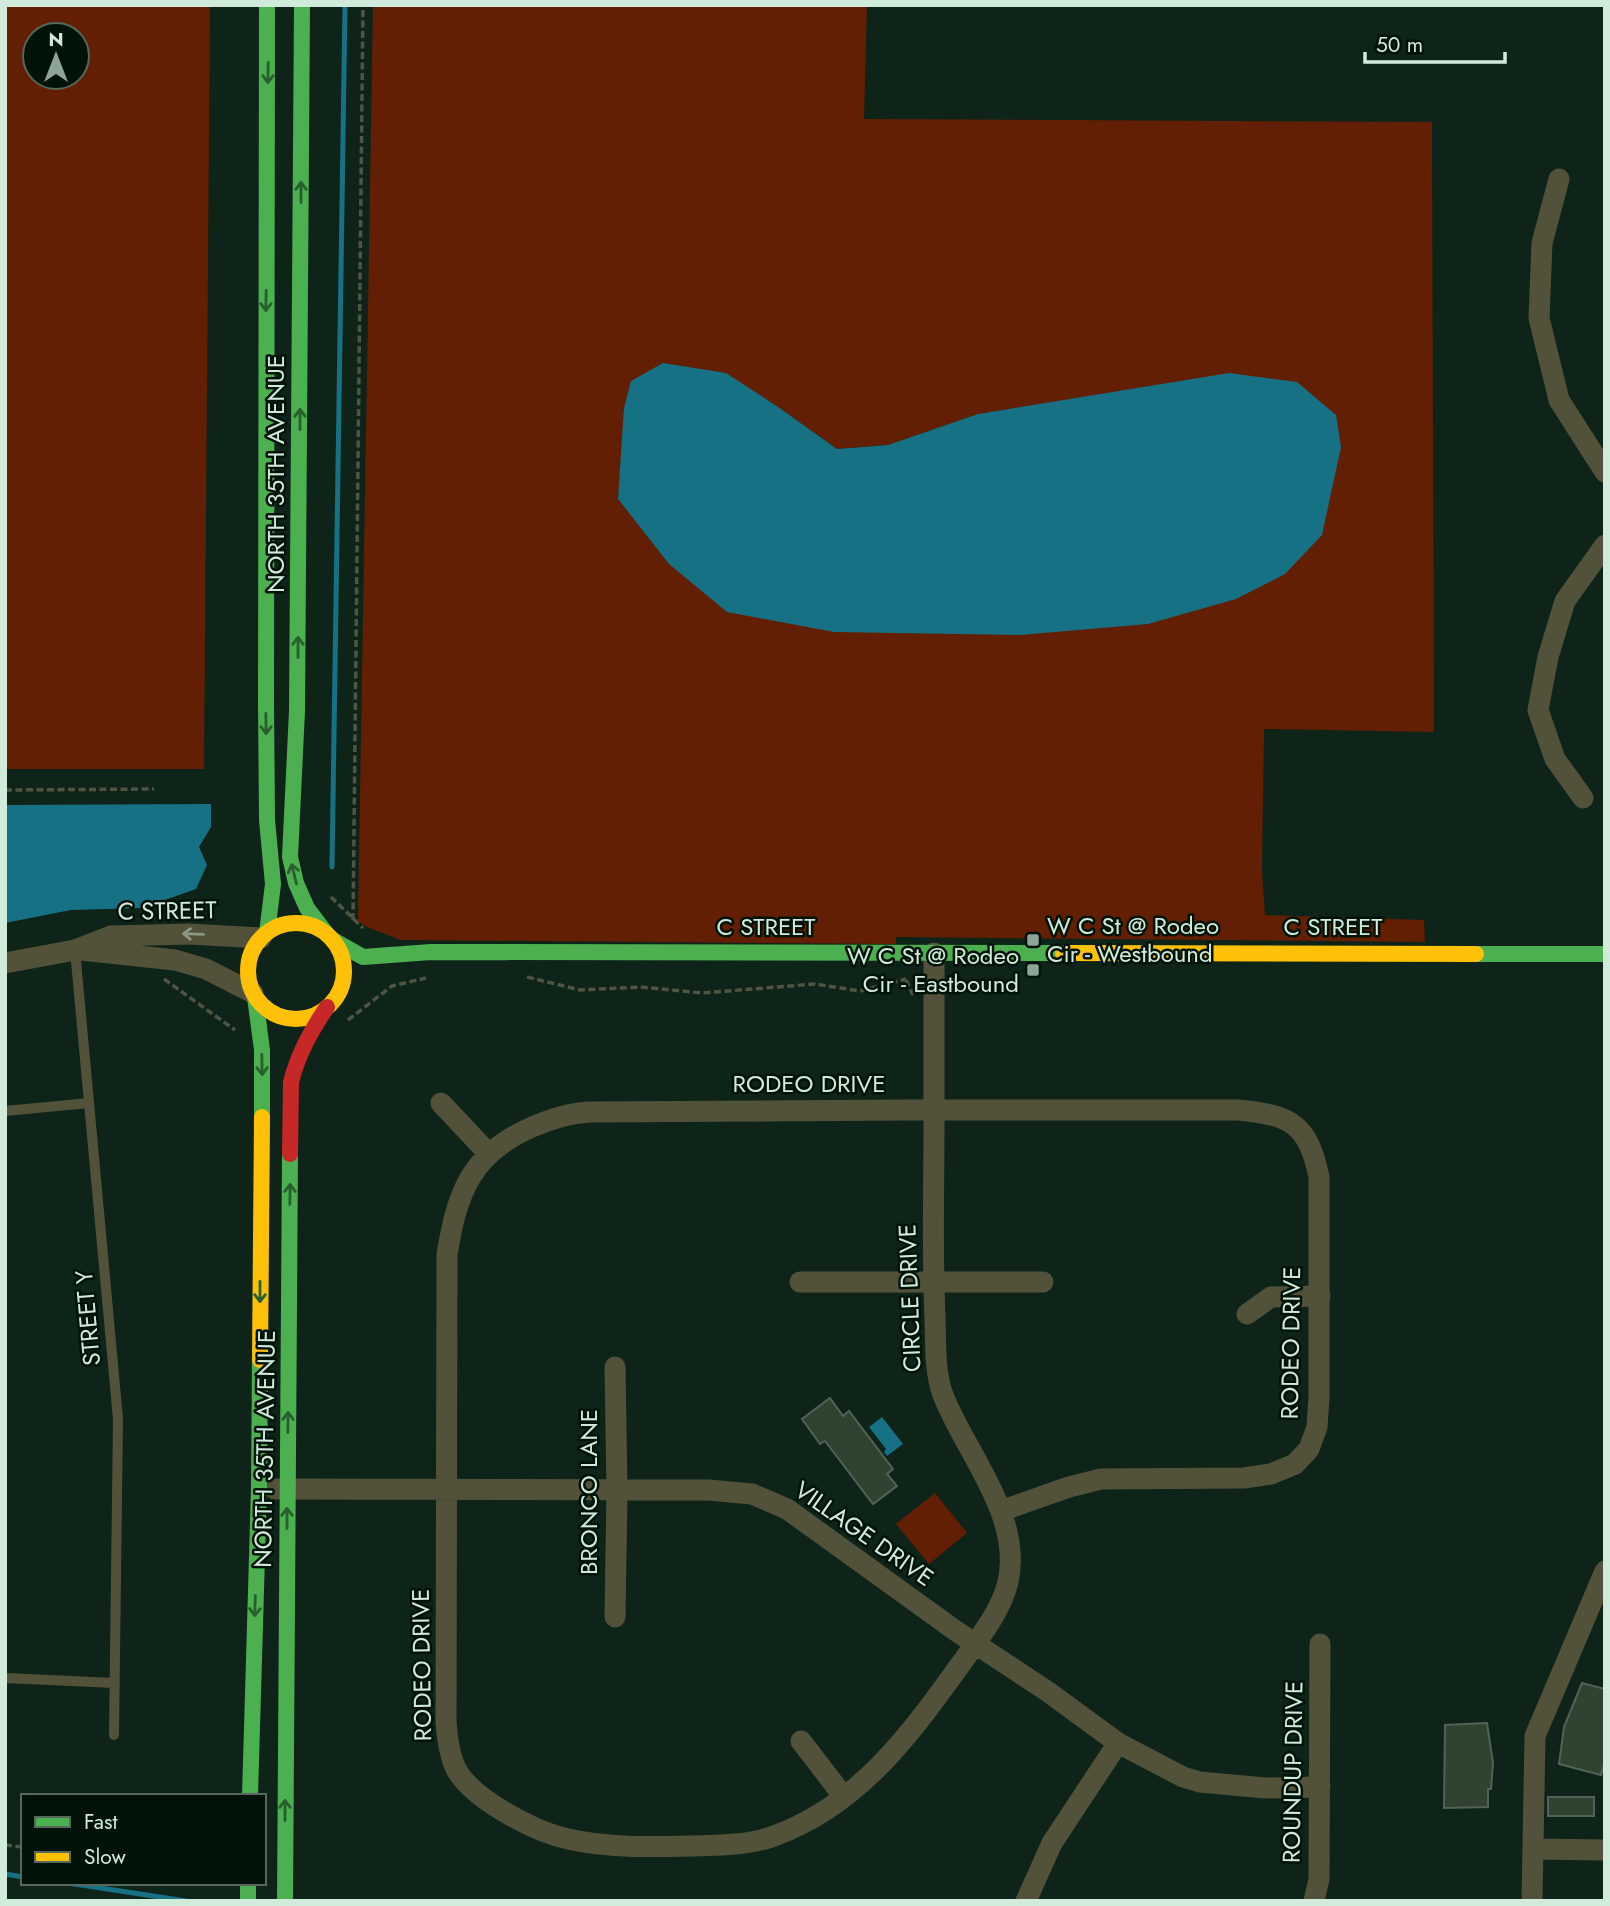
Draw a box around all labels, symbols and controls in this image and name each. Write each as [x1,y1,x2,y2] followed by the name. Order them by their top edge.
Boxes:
[21,21,91,91] north arrow
[1365,21,1505,65] scale bar
[48,26,64,53] text: N
[1376,30,1423,60] text: 50 m
[261,62,275,85] one-way arrow
[294,181,308,204] one-way arrow
[259,289,273,312] one-way arrow
[258,355,293,593] street label: NORTH 35TH AVENUE
[293,408,307,431] one-way arrow
[291,635,305,658] one-way arrow
[259,713,273,736] one-way arrow
[287,863,300,885] one-way arrow
[117,892,217,929] street label: C STREET
[1047,908,1219,971] place label: W C St @ Rodeo Cir - Westbound
[717,909,815,944] street label: C STREET
[1284,909,1382,944] street label: C STREET
[182,928,205,941] one-way arrow
[1025,932,1041,948] marker: W C St @ Rodeo Cir - Westbound
[847,938,1019,1001] place label: W C St @ Rodeo Cir - Eastbound
[1025,962,1041,978] marker: W C St @ Rodeo Cir - Eastbound
[255,1053,269,1076] one-way arrow
[733,1066,885,1101] street label: RODEO DRIVE
[283,1183,297,1206] one-way arrow
[889,1223,930,1373] street label: CIRCLE DRIVE
[1272,1266,1309,1420] street label: RODEO DRIVE
[66,1268,109,1367] street label: STREET Y
[253,1280,267,1303] one-way arrow
[245,1330,284,1568] street label: NORTH 35TH AVENUE
[571,1409,606,1575] street label: BRONCO LANE
[281,1411,294,1434] one-way arrow
[788,1473,941,1595] street label: VILLAGE DRIVE
[280,1507,294,1530] one-way arrow
[403,1588,440,1742] street label: RODEO DRIVE
[249,1594,262,1617] one-way arrow
[1273,1680,1312,1863] street label: ROUNDUP DRIVE
[21,1794,266,1885] legend
[279,1799,292,1822] one-way arrow
[84,1807,117,1837] text: Fast
[84,1842,126,1872] text: Slow

